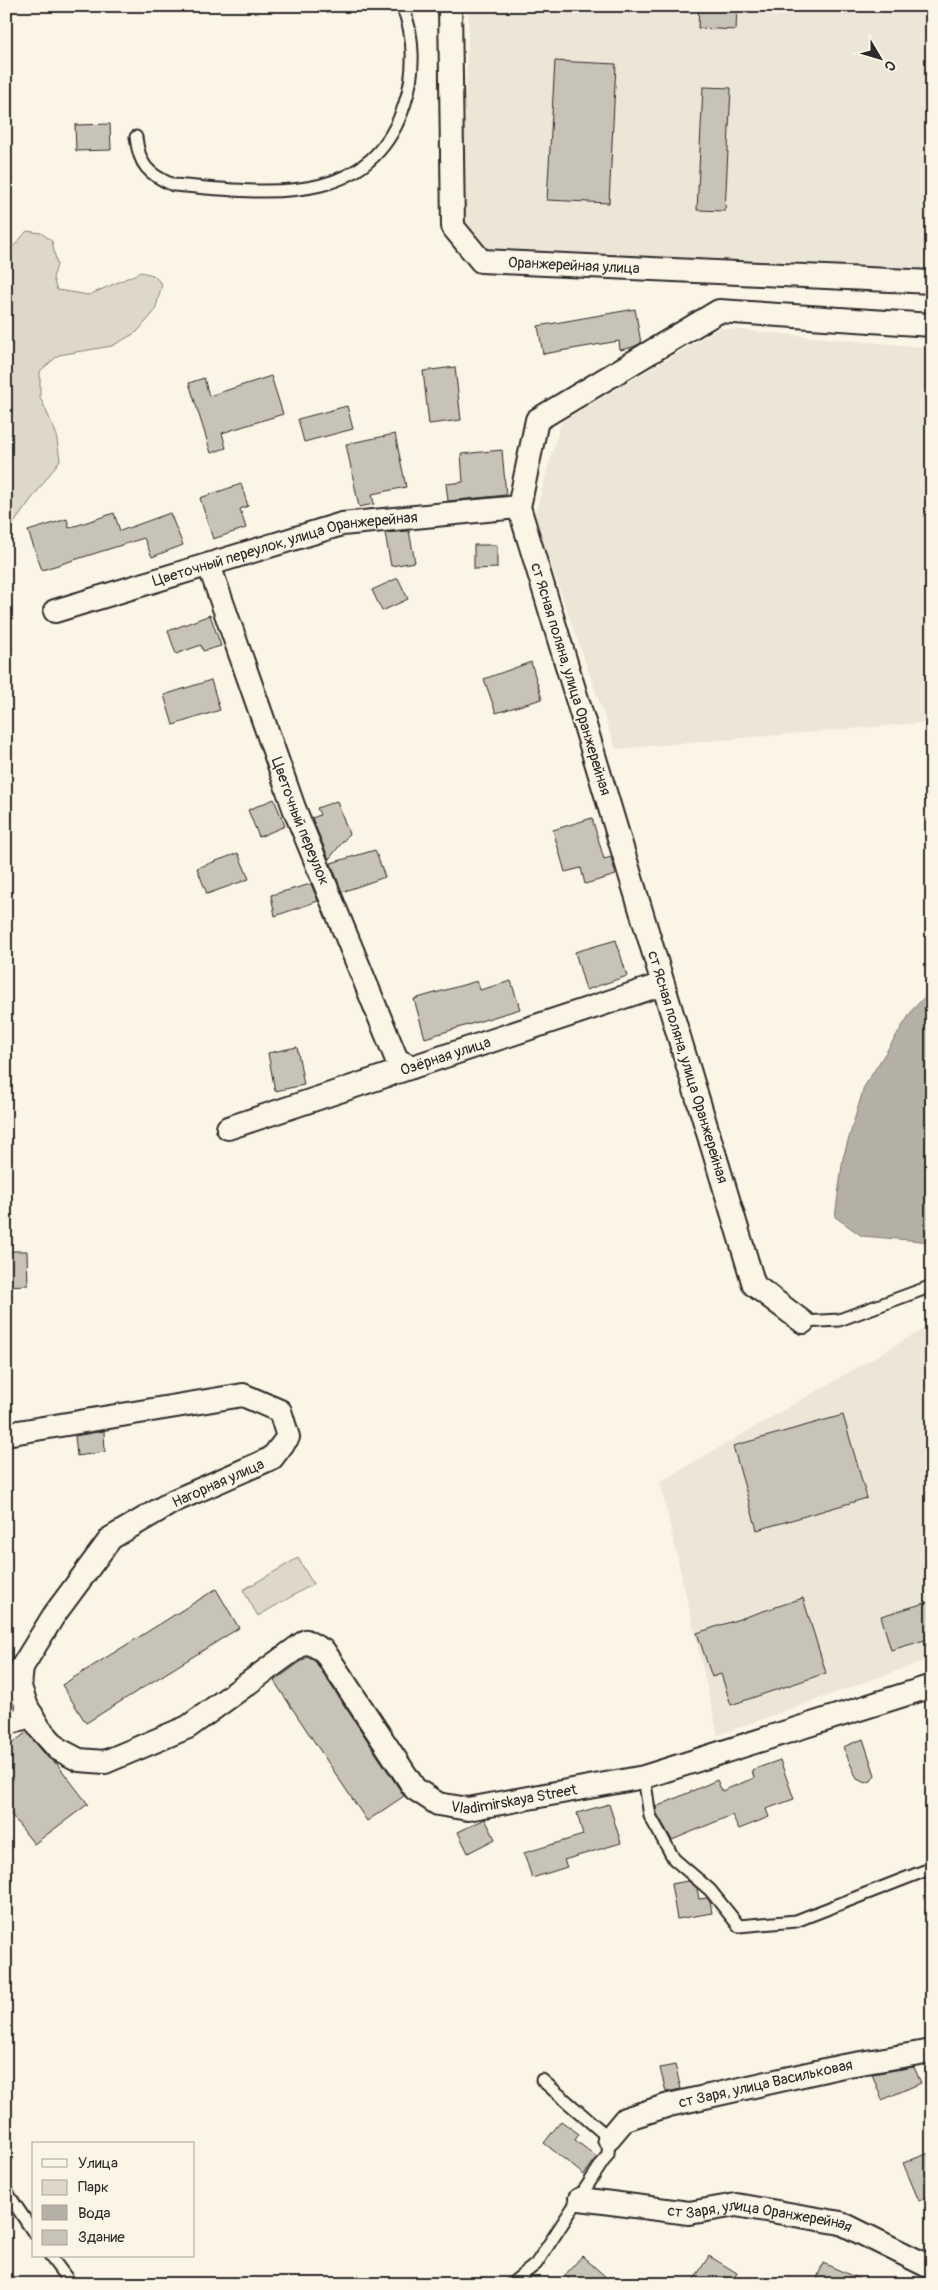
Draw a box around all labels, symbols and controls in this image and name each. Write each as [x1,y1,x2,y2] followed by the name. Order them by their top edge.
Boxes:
[856,32,906,82] north arrow
[880,57,899,75] text: С
[507,253,640,278] street label: Оранжерейная улица
[150,508,418,591] street label: Цветочный переулок, улица Оранжерейная
[526,561,615,798] street label: ст Ясная поляна, улица Оранжерейная
[267,755,334,888] street label: Цветочный переулок
[643,949,732,1186] street label: ст Ясная поляна, улица Оранжерейная
[398,1033,493,1080] street label: Озёрная улица
[169,1455,267,1512] street label: Нагорная улица
[449,1780,579,1819] street label: Vladimirskaya Street
[677,2056,854,2113] street label: ст Заря, улица Васильковая
[32,2142,195,2258] legend
[78,2154,118,2173] text: Улица
[78,2178,109,2197] text: Парк
[666,2196,855,2237] street label: ст Заря, улица Оранжерейная
[78,2204,111,2223] text: Вода
[78,2228,125,2247] text: Здание

